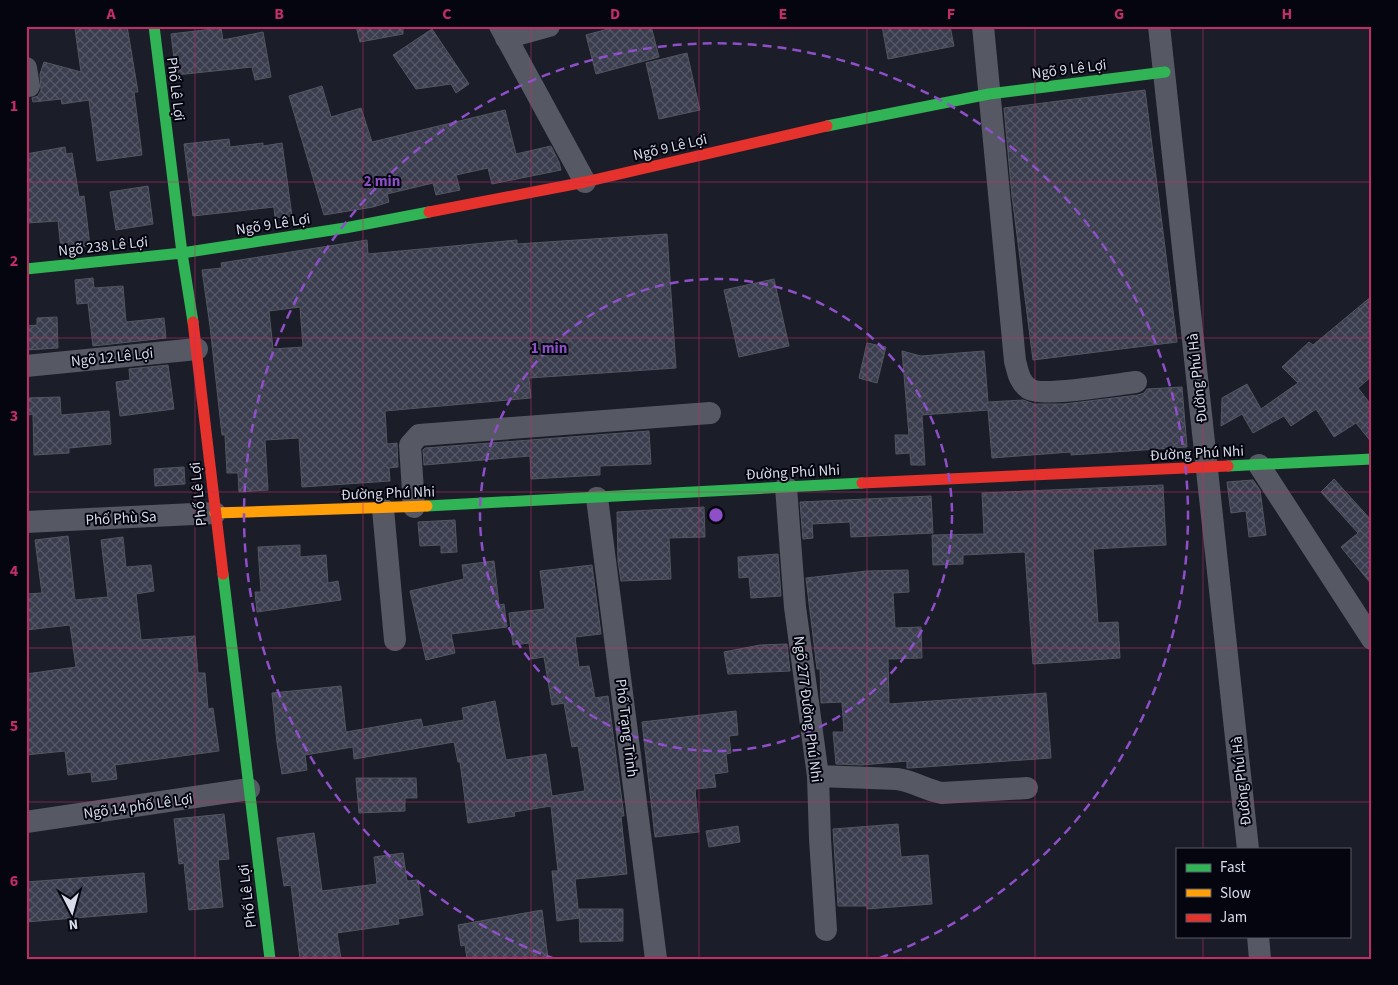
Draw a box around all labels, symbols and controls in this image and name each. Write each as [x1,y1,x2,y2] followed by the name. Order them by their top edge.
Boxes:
[105,3,116,25] text: A
[274,3,284,25] text: B
[442,3,452,25] text: C
[610,3,620,25] text: D
[779,3,787,25] text: E
[947,3,955,25] text: F
[1114,3,1124,25] text: G
[1282,3,1292,25] text: H
[1030,54,1108,84] street label: Ngõ 9 Lê Lợi
[161,56,190,122] street label: Phố Lê Lợi
[10,95,18,117] text: 1
[631,129,709,166] street label: Ngõ 9 Lê Lợi
[364,171,400,192] text: 2 min
[234,208,312,241] street label: Ngõ 9 Lê Lợi
[57,231,149,262] street label: Ngõ 238 Lê Lợi
[10,250,18,272] text: 2
[1182,332,1213,424] street label: Đường Phú Hà
[531,338,567,359] text: 1 min
[70,343,154,372] street label: Ngõ 12 Lê Lợi
[10,405,18,427] text: 3
[1150,441,1244,466] street label: Đường Phú Nhi
[746,460,840,485] street label: Đường Phú Nhi
[185,461,212,527] street label: Phố Lê Lợi
[341,481,435,506] street label: Đường Phú Nhi
[85,506,157,531] street label: Phố Phù Sa
[707,506,725,524] centre of rings
[10,560,19,582] text: 4
[788,635,827,784] street label: Ngõ 277 Đường Phú Nhi
[610,678,643,778] street label: Phố Trạng Trình
[10,715,18,737] text: 5
[1226,735,1257,827] street label: Đường Phú Hà
[82,788,194,825] street label: Ngõ 14 phố Lê Lợi
[1176,848,1350,938] legend
[1220,857,1246,878] text: Fast
[233,863,262,929] street label: Phố Lê Lợi
[10,870,18,892] text: 6
[1220,883,1251,904] text: Slow
[48,888,98,938] north arrow
[1220,907,1247,928] text: Jam
[68,914,79,934] text: N

